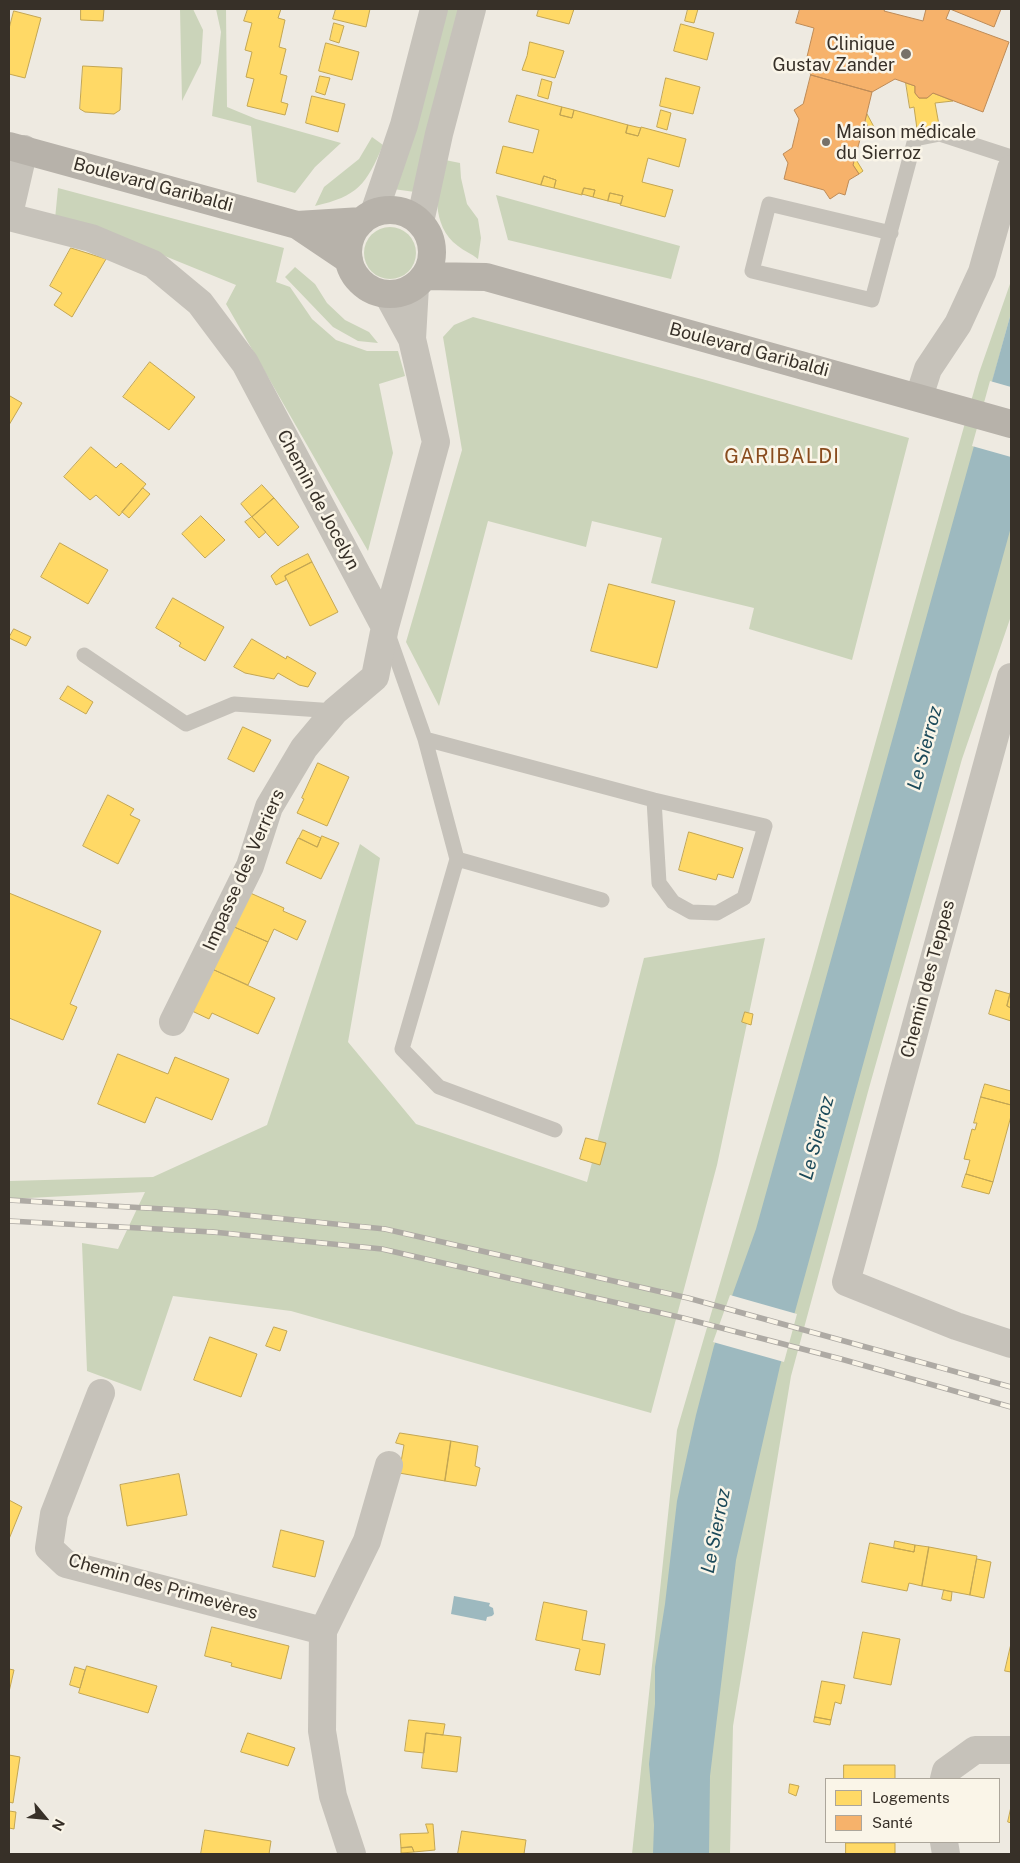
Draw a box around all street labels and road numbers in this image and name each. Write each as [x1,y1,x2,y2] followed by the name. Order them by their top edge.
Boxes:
[71,153,235,217] street label: Boulevard Garibaldi
[667,318,831,382] street label: Boulevard Garibaldi
[272,426,364,574] street label: Chemin de Jocelyn
[199,786,289,954] street label: Impasse des Verriers
[897,898,959,1060] street label: Chemin des Teppes
[66,1550,260,1624] street label: Chemin des Primevères

